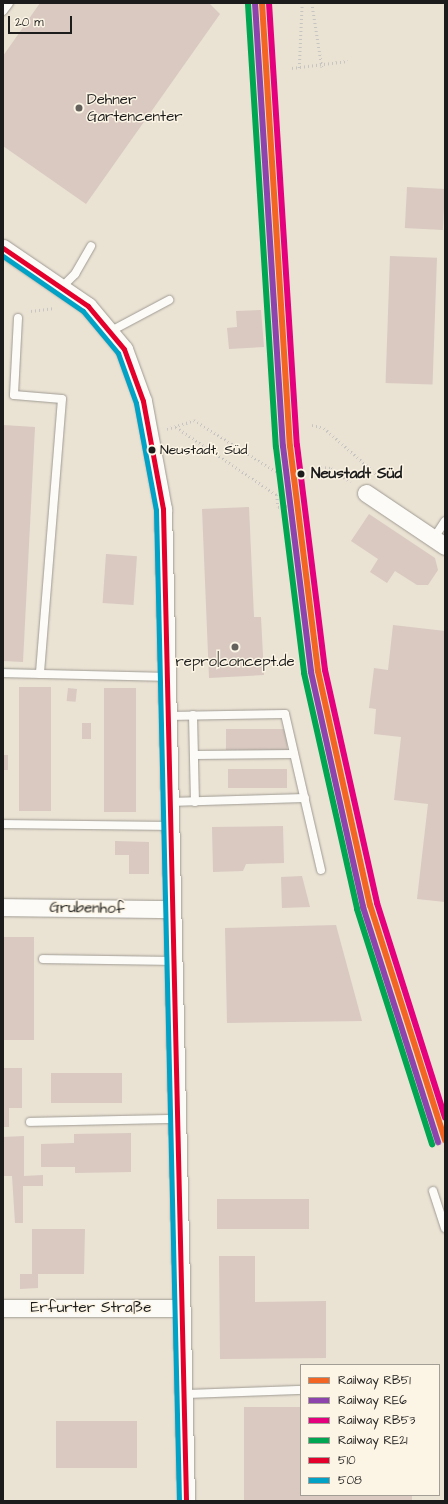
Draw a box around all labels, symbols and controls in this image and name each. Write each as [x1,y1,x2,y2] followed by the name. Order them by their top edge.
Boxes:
[10,8,74,34] scale bar
[15,14,44,31] text: 20 m
[87,90,183,125] place label: Dehner Gartencenter
[74,103,84,113] marker: Dehner Gartencenter
[160,442,247,458] place label: Neustadt, Süd
[147,445,157,455] marker: Neustadt, Süd
[311,465,402,483] place label: Neustadt Süd
[294,467,308,481] marker: Neustadt Süd
[230,642,240,652] marker: repro|concept.de
[175,653,295,671] place label: repro|concept.de
[49,898,125,918] street label: Grubenhof
[31,1299,151,1317] street label: Erfurter Straße
[300,1364,440,1496] legend
[338,1372,411,1389] text: Railway RB51
[338,1392,407,1409] text: Railway RE6
[338,1412,415,1429] text: Railway RB53
[338,1432,408,1449] text: Railway RE21
[338,1452,356,1469] text: 510
[338,1472,362,1489] text: 508

